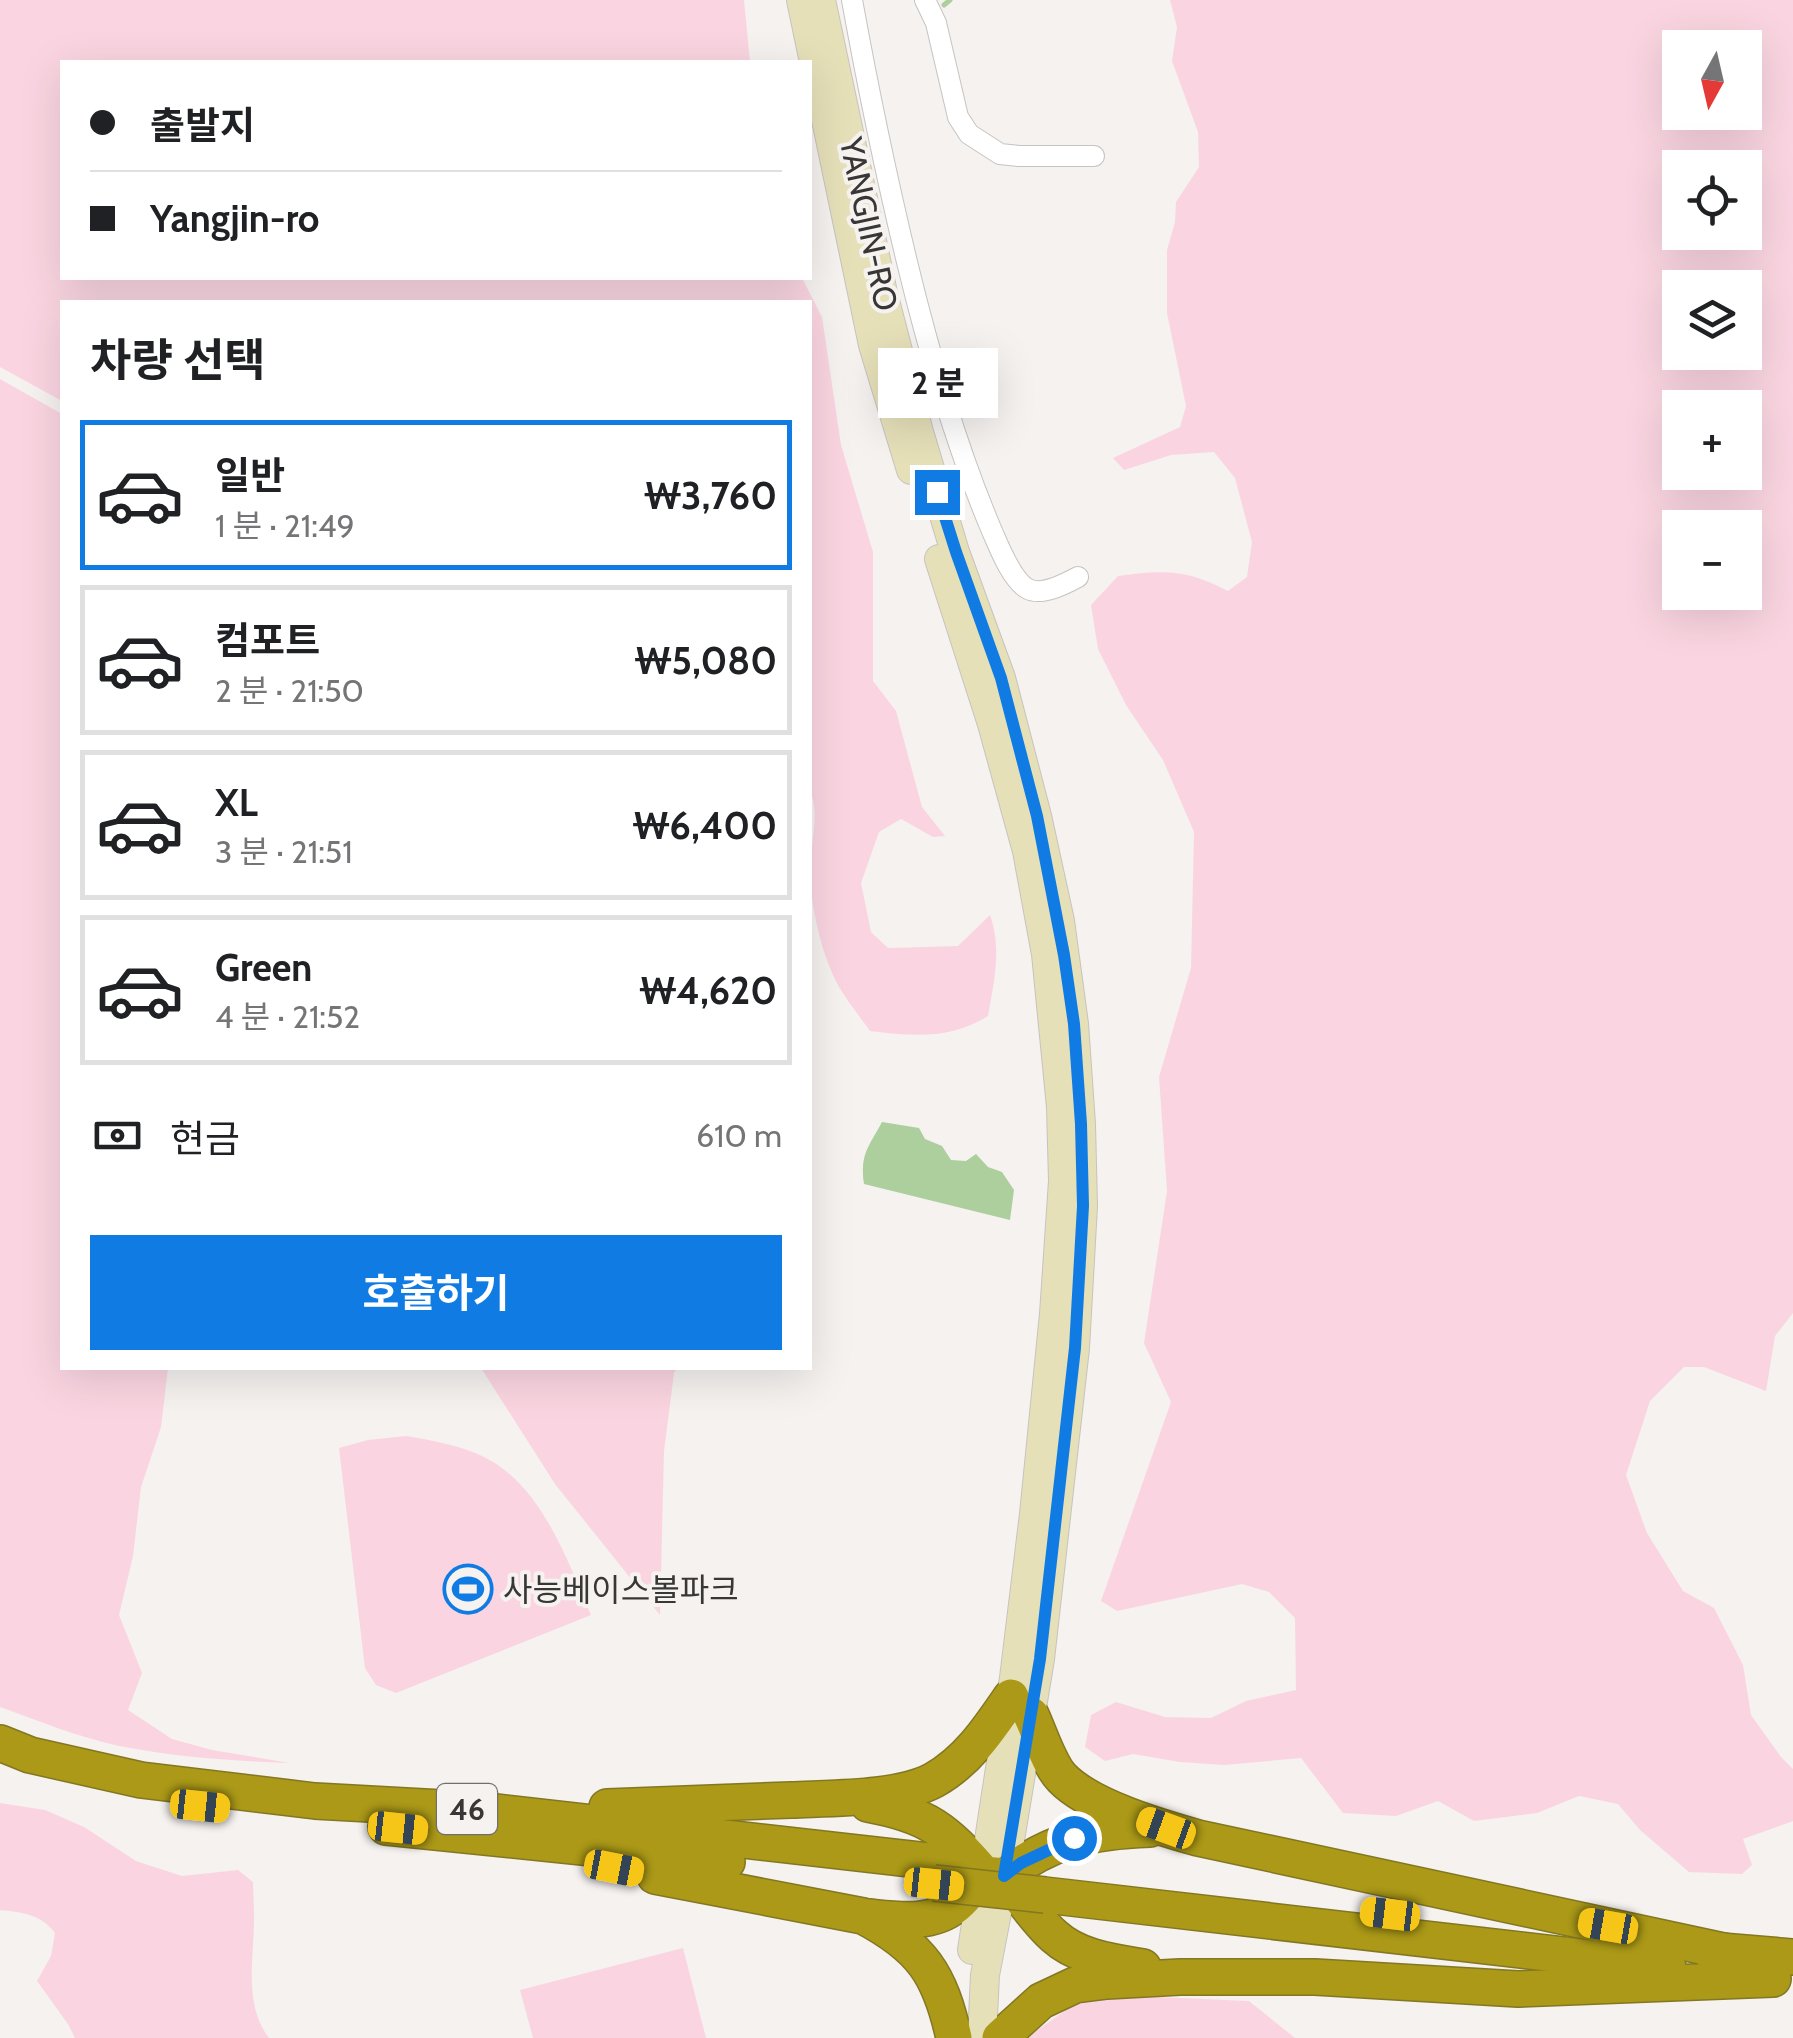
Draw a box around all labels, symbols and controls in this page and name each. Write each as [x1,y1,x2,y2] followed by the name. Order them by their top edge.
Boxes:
[1662,30,1762,130] north arrow
[1662,30,1762,610] map controls
[150,102,255,149] text: 출발지
[831,133,906,314] street label: YANGJIN-RO
[1662,150,1762,250] button: locate
[150,195,320,242] text: Yangjin-ro
[1662,270,1762,370] button: layers
[90,333,266,387] text: 차량 선택
[877,347,997,417] callout: 2 분
[911,363,965,402] text: 2 분
[1662,390,1762,490] button: +
[95,450,185,540] icon: car
[215,452,285,499] text: 일반
[915,470,960,515] route end
[644,472,777,519] text: ₩3,760
[215,506,355,545] text: 1 분 · 21:49
[1662,510,1762,610] button: −
[95,615,185,705] icon: car
[215,617,320,664] text: 컴포트
[635,637,777,684] text: ₩5,080
[215,671,364,710] text: 2 분 · 21:50
[215,779,258,826] text: XL
[95,780,185,870] icon: car
[633,802,777,849] text: ₩6,400
[215,832,353,871] text: 3 분 · 21:51
[215,944,312,991] text: Green
[95,945,185,1035] icon: car
[640,967,777,1014] text: ₩4,620
[215,997,360,1036] text: 4 분 · 21:52
[90,1108,145,1163] icon: cash
[170,1115,240,1162] text: 현금
[696,1116,782,1155] text: 610 m
[90,1235,782,1350] button: 호출하기
[442,1563,494,1615] sports icon: 사능베이스볼파크
[503,1570,739,1609] place label: 사능베이스볼파크
[437,1784,497,1834] road number: 46
[169,1788,231,1824] car
[1133,1804,1199,1852] car
[367,1810,429,1846] car
[1052,1816,1097,1861] route start
[582,1848,646,1888] car
[903,1866,965,1902] car
[1358,1895,1422,1933] car
[1576,1906,1640,1946] car

